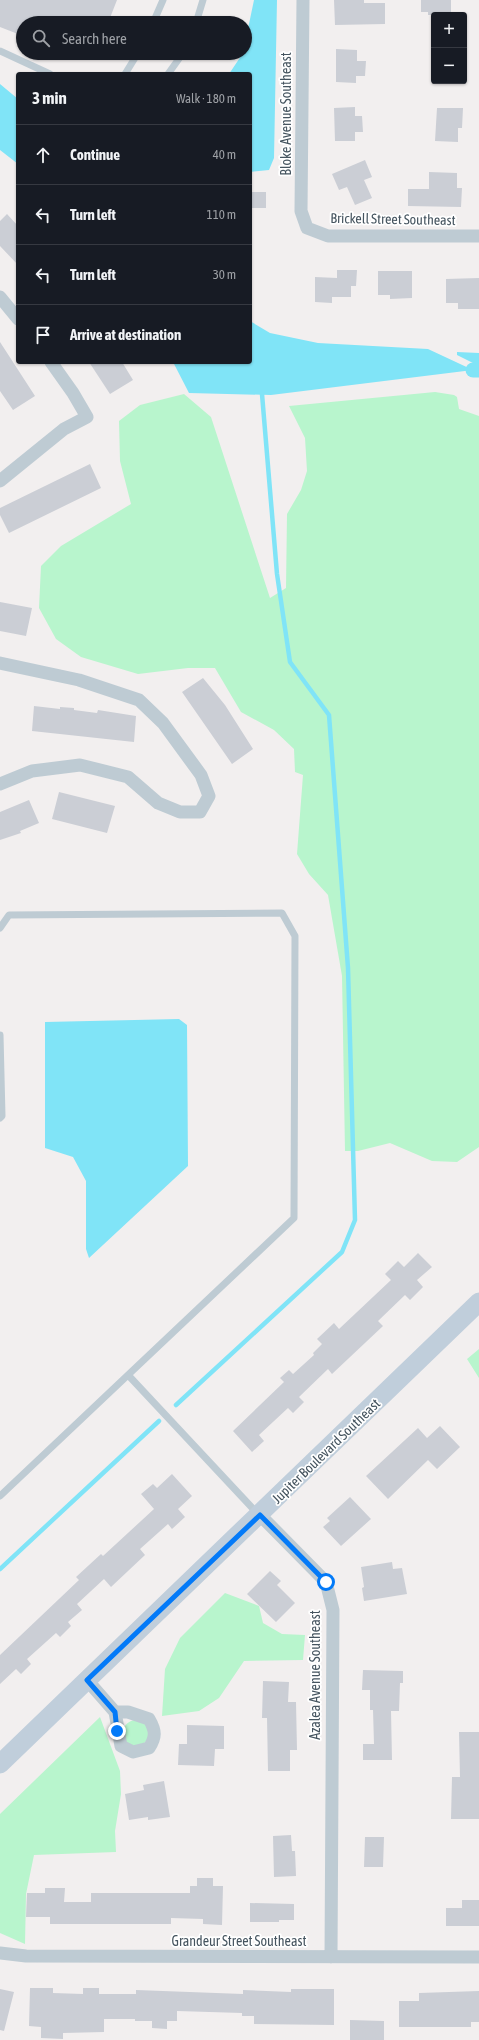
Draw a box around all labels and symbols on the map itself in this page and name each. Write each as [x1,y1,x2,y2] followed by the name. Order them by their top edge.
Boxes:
[278,52,294,176] street label: Bloke Avenue Southeast
[330,210,456,228] street label: Brickell Street Southeast
[269,1395,383,1507] street label: Jupiter Boulevard Southeast
[317,1573,335,1591] route start
[307,1610,323,1740] street label: Azalea Avenue Southeast
[108,1722,126,1740] route end
[172,1933,306,1949] street label: Grandeur Street Southeast

